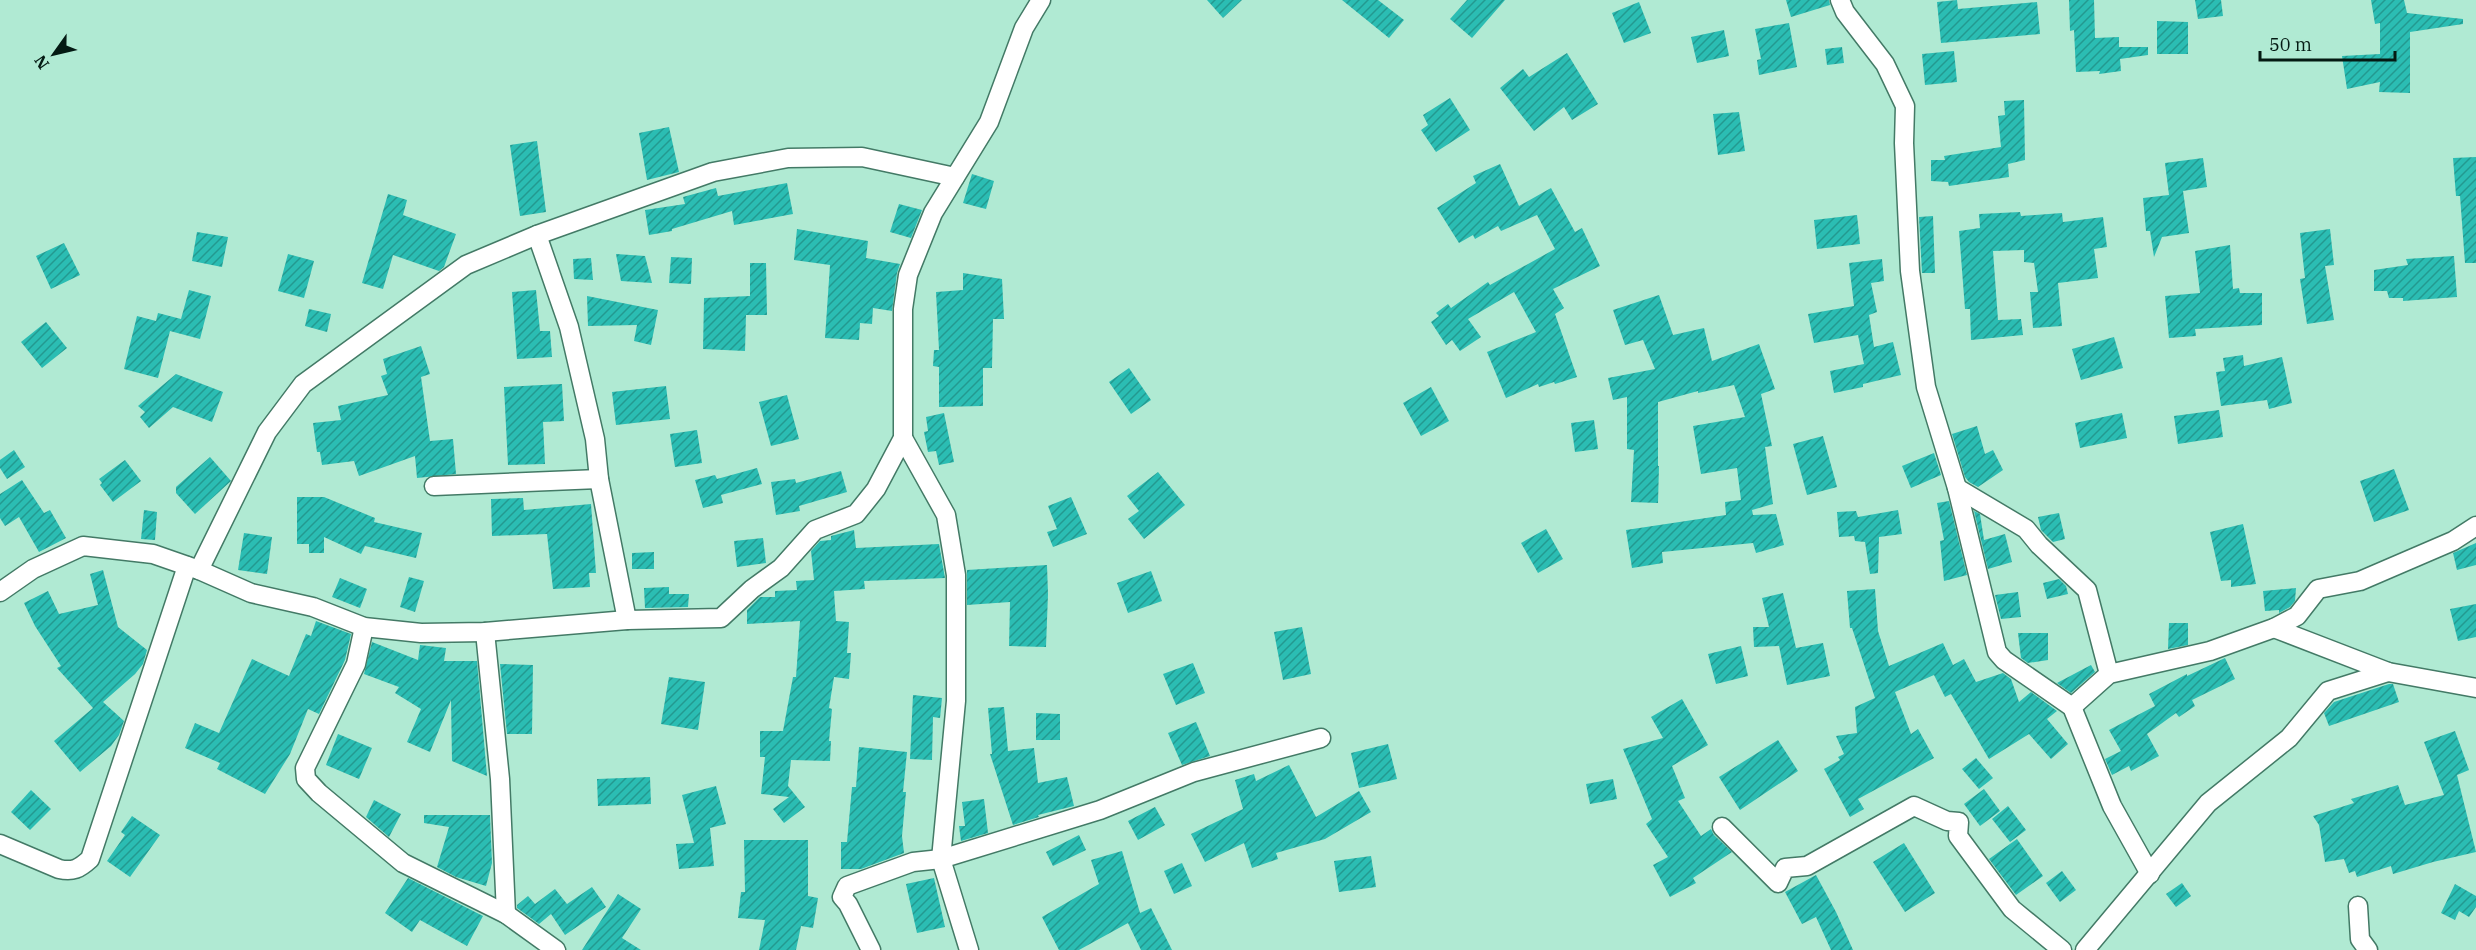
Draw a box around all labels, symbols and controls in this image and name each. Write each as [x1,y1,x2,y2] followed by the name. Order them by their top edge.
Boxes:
[24,24,84,84] north arrow
[2260,24,2395,62] scale bar
[2269,33,2312,56] text: 50 m
[30,52,53,73] text: N

